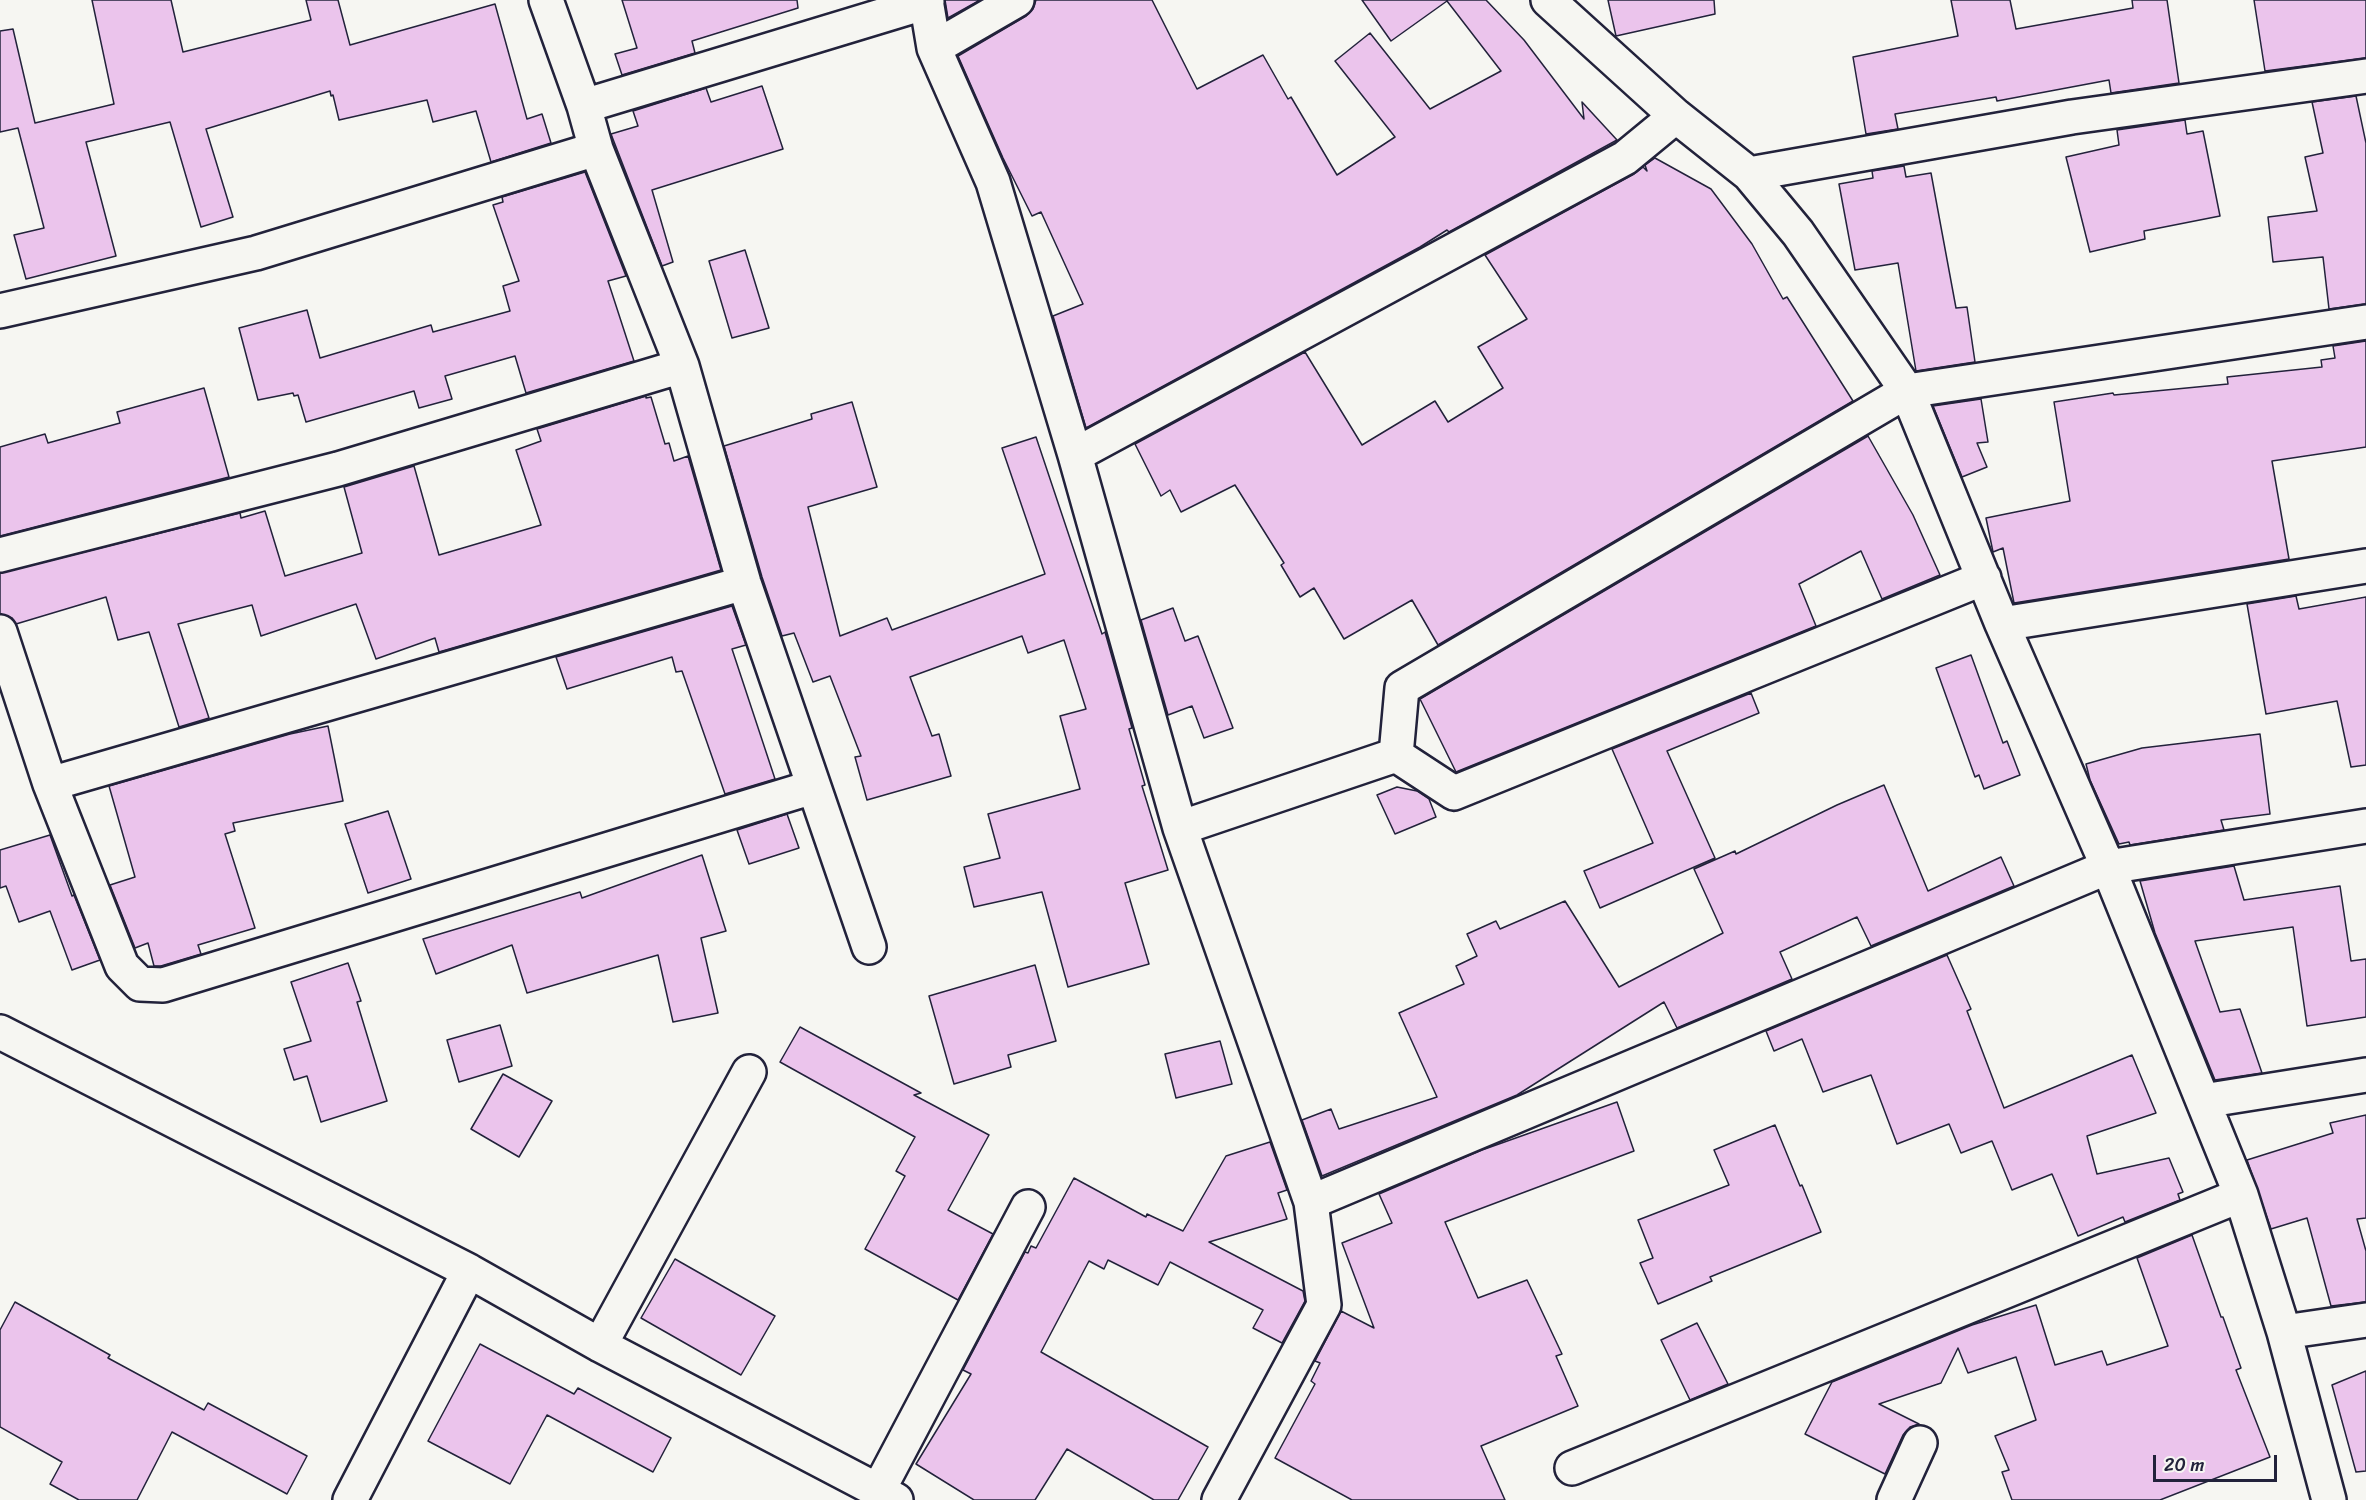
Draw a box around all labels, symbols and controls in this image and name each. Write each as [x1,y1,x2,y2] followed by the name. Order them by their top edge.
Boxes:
[2156,1443,2280,1481] scale bar
[2164,1449,2204,1481] text: 20 m

